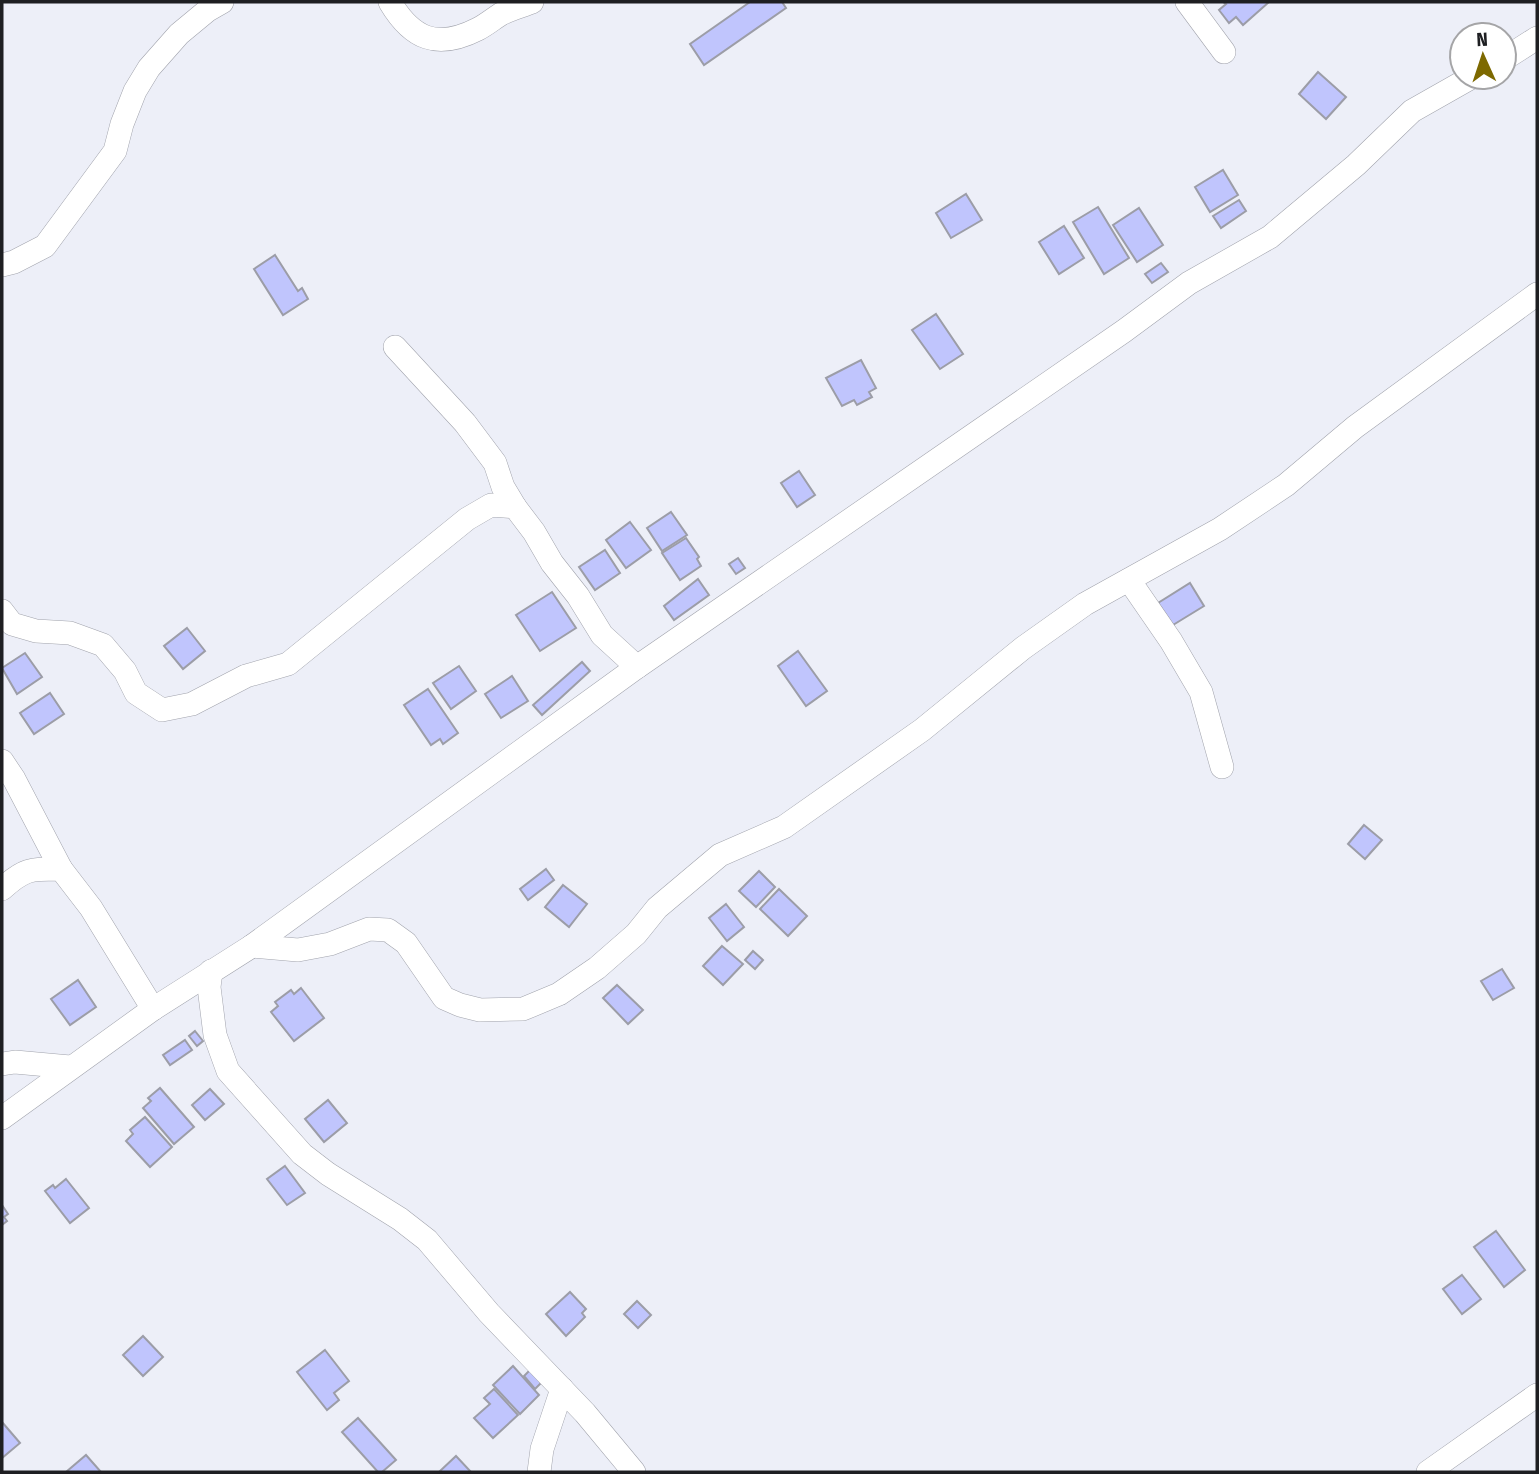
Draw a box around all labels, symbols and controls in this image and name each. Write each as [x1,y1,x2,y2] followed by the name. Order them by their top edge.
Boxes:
[1448,21,1518,91] north arrow
[1476,28,1488,51] text: N

